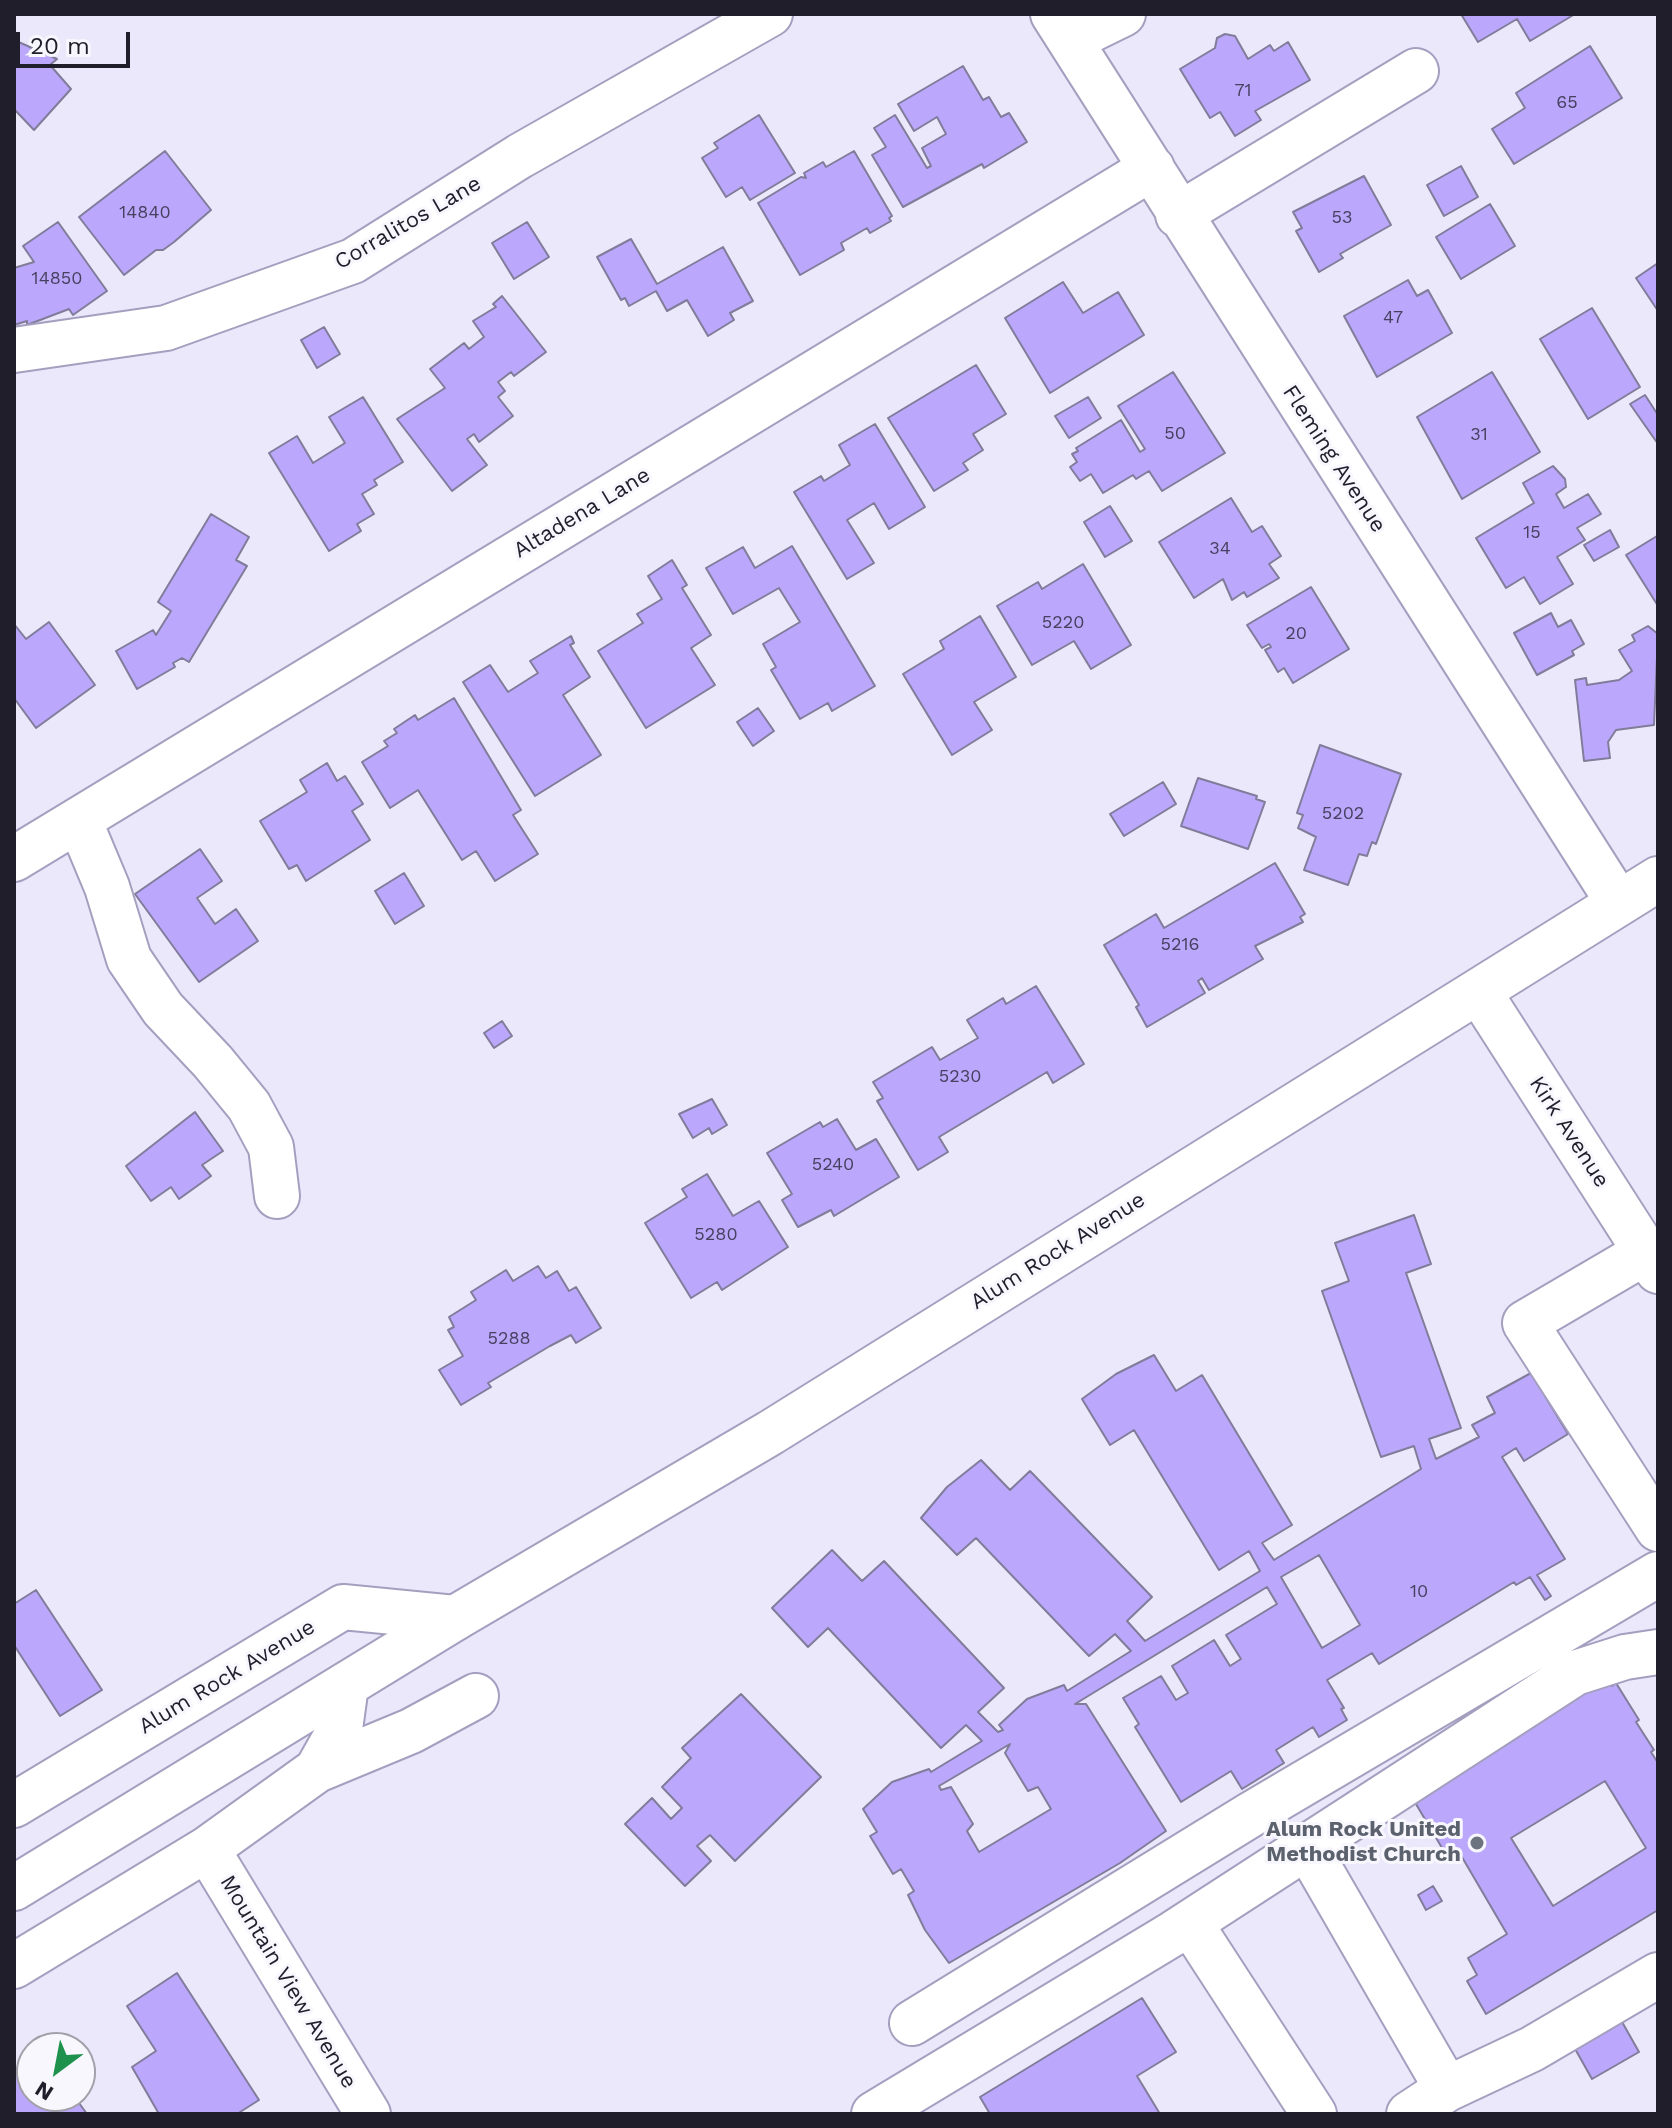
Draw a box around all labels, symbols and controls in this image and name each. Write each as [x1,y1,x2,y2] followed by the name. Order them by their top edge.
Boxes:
[20,16,134,66] scale bar
[30,32,90,60] text: 20 m
[1234,80,1252,102] house number: 71
[1556,92,1578,114] house number: 65
[330,170,486,276] street label: Corralitos Lane
[119,202,171,224] house number: 14840
[1332,207,1352,229] house number: 53
[32,268,82,290] house number: 14850
[1383,307,1403,329] house number: 47
[1277,380,1391,538] street label: Fleming Avenue
[1164,423,1186,445] house number: 50
[1470,424,1488,446] house number: 31
[509,462,655,564] street label: Altadena Lane
[1523,522,1541,544] house number: 15
[1209,538,1231,560] house number: 34
[1042,612,1084,634] house number: 5220
[1285,623,1307,645] house number: 20
[1322,803,1364,825] house number: 5202
[1161,934,1199,956] house number: 5216
[939,1066,981,1088] house number: 5230
[1523,1072,1615,1192] street label: Kirk Avenue
[812,1154,854,1176] house number: 5240
[966,1187,1150,1315] street label: Alum Rock Avenue
[694,1224,738,1246] house number: 5280
[487,1328,531,1350] house number: 5288
[1410,1581,1428,1603] house number: 10
[134,1614,320,1740] street label: Alum Rock Avenue
[1266,1817,1461,1868] place label: Alum Rock United Methodist Church
[1468,1834,1486,1852] marker: Alum Rock United Methodist Church
[214,1871,362,2093] street label: Mountain View Avenue
[16,2032,96,2112] north arrow
[31,2076,58,2106] text: N

